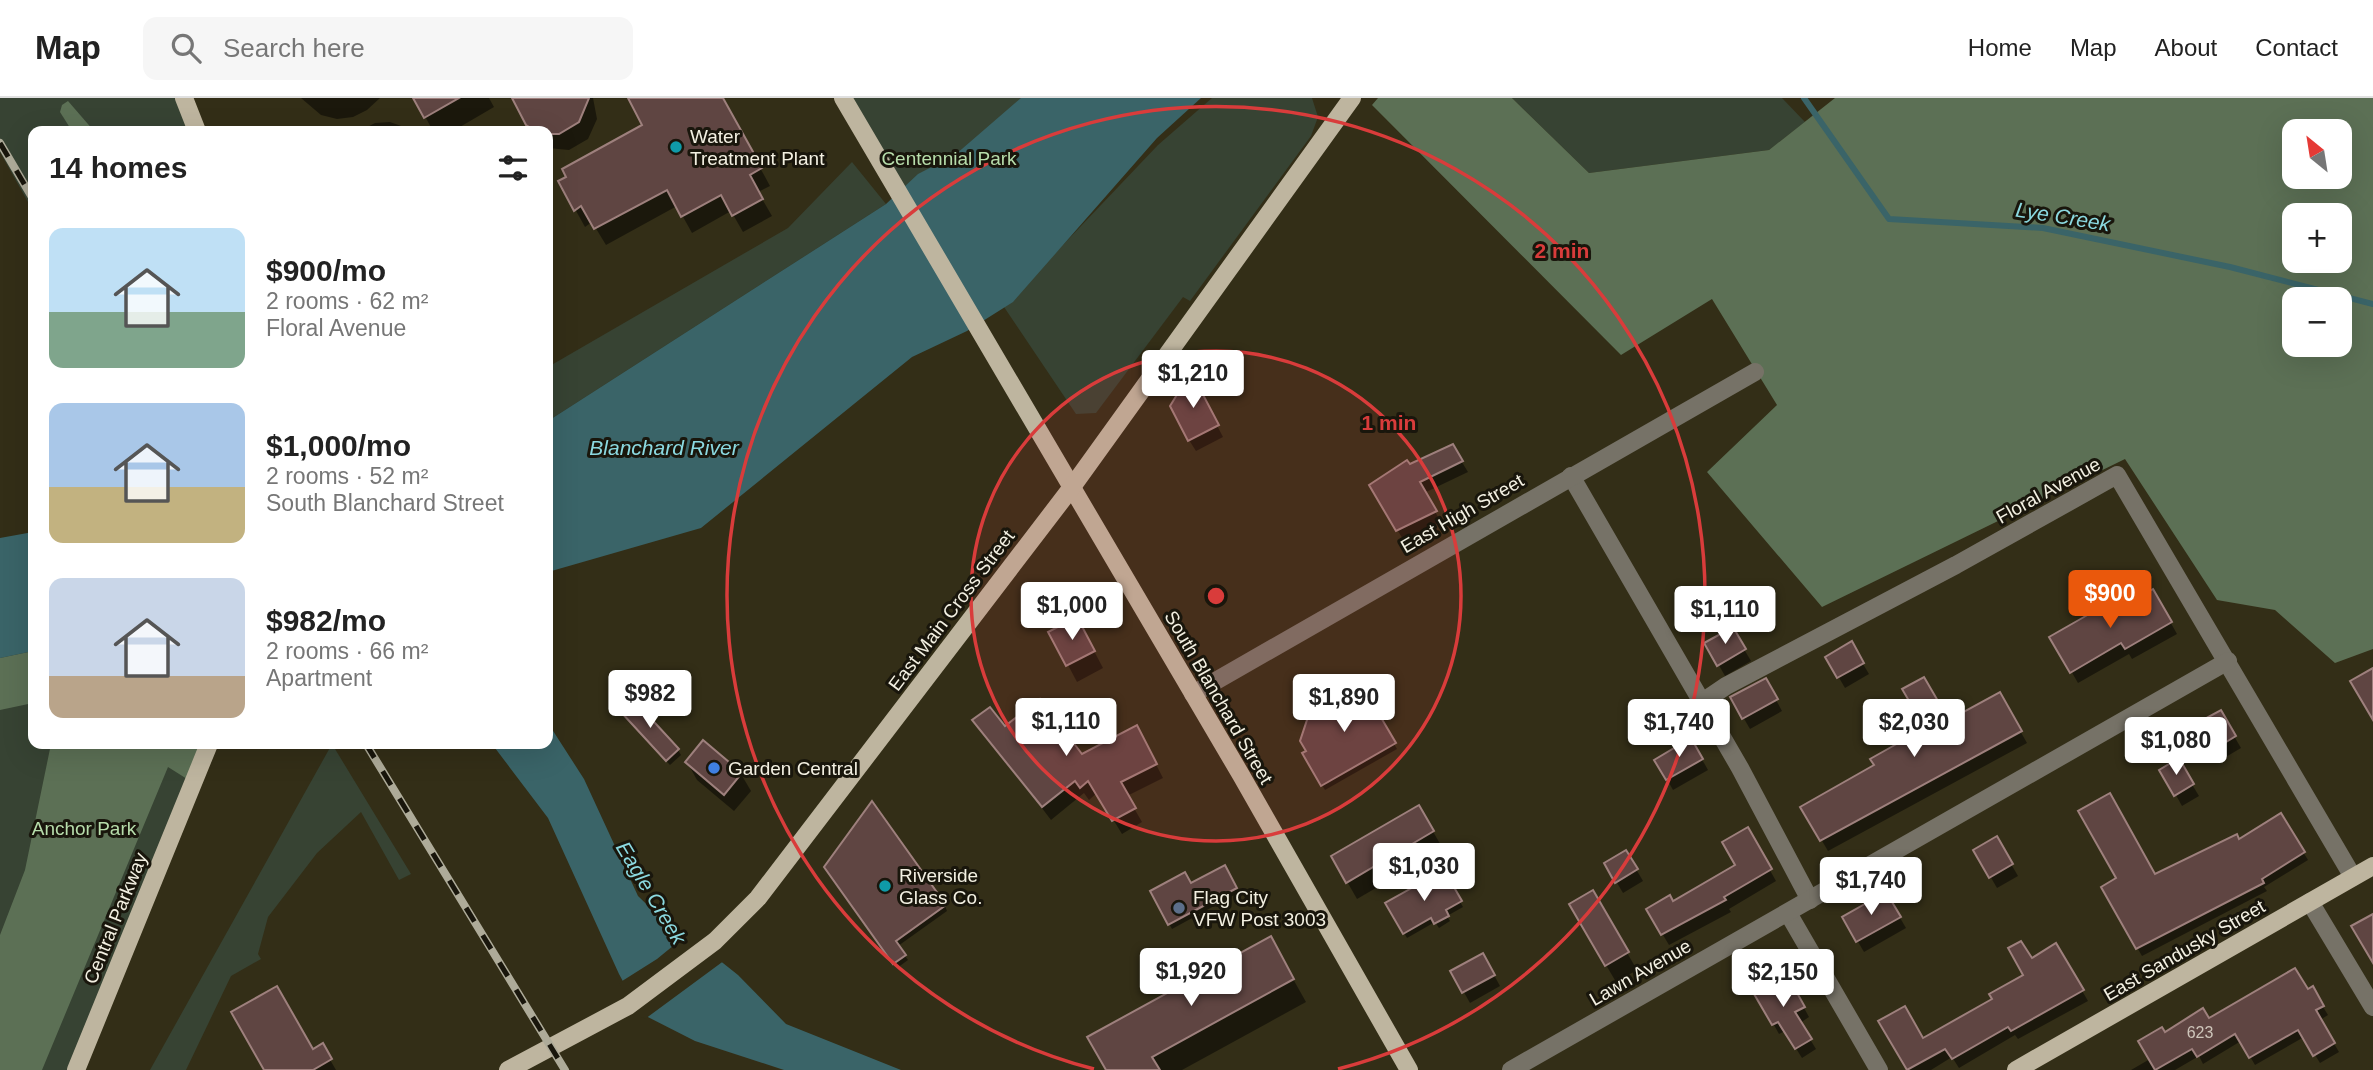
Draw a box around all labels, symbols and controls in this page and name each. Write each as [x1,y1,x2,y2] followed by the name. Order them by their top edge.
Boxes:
[143,17,633,80] search box
[35,29,101,66] text: Map
[167,29,205,67] icon: search
[223,33,365,63] text: Search here
[1968,34,2032,61] text: Home
[2070,34,2117,61] text: Map
[2155,34,2217,61] text: About
[2255,34,2338,61] text: Contact
[2282,119,2352,189] north arrow
[2282,119,2352,357] map controls
[690,126,825,169] place label: Water Treatment Plant
[668,139,684,155] marker: Water Treatment Plant
[881,148,1017,169] park label: Centennial Park
[494,149,532,187] icon: filters
[49,151,187,184] text: 14 homes
[2014,198,2113,236] water label: Lye Creek
[2282,203,2352,273] button: +
[1535,239,1589,262] text: 2 min
[266,254,386,287] text: $900/mo
[105,256,189,340] icon: home
[2282,287,2352,357] button: −
[266,288,428,314] text: 2 rooms · 62 m²
[266,315,406,341] text: Floral Avenue
[1136,350,1250,410] pin: $1,210
[1158,360,1228,386] text: $1,210
[1362,411,1416,434] text: 1 min
[266,429,411,462] text: $1,000/mo
[105,431,189,515] icon: home
[589,436,740,459] water label: Blanchard River
[1992,453,2104,528] street label: Floral Avenue
[266,463,428,489] text: 2 rooms · 52 m²
[1397,469,1528,557] street label: East High Street
[266,490,504,516] text: South Blanchard Street
[884,525,1019,695] street label: East Main Cross Street
[2069,570,2151,630] pin: $900
[2084,580,2136,606] text: $900
[1015,582,1129,642] pin: $1,000
[1204,584,1228,608] centre of rings
[1668,587,1782,646] pin: $1,110
[1037,592,1107,618] text: $1,000
[1690,596,1760,622] text: $1,110
[266,604,386,637] text: $982/mo
[105,606,189,690] icon: home
[1160,607,1277,788] street label: South Blanchard Street
[266,638,428,664] text: 2 rooms · 66 m²
[266,665,372,691] text: Apartment
[609,670,691,730] pin: $982
[1287,674,1401,734] pin: $1,890
[624,680,676,706] text: $982
[1309,684,1379,710] text: $1,890
[1009,698,1123,758] pin: $1,110
[1622,700,1736,759] pin: $1,740
[1857,700,1971,759] pin: $2,030
[1031,708,1101,734] text: $1,110
[1644,709,1714,735] text: $1,740
[1879,709,1949,735] text: $2,030
[2119,718,2233,777] pin: $1,080
[2141,727,2211,753] text: $1,080
[728,758,858,779] place label: Garden Central
[706,760,722,776] marker: Garden Central
[32,818,137,839] park label: Anchor Park
[612,837,692,949] water label: Eagle Creek
[1367,844,1481,903] pin: $1,030
[80,849,151,987] street label: Central Parkway
[1389,853,1459,879] text: $1,030
[1814,858,1928,917] pin: $1,740
[899,865,982,908] place label: Riverside Glass Co.
[1836,867,1906,893] text: $1,740
[877,878,893,894] marker: Riverside Glass Co.
[1193,887,1326,930] place label: Flag City VFW Post 3003
[2100,895,2269,1005] street label: East Sandusky Street
[1171,900,1187,916] marker: Flag City VFW Post 3003
[1586,935,1695,1010] street label: Lawn Avenue
[1134,948,1248,1008] pin: $1,920
[1726,950,1840,1009] pin: $2,150
[1156,958,1226,984] text: $1,920
[1748,959,1818,985] text: $2,150
[2187,1024,2213,1041] house number: 623

